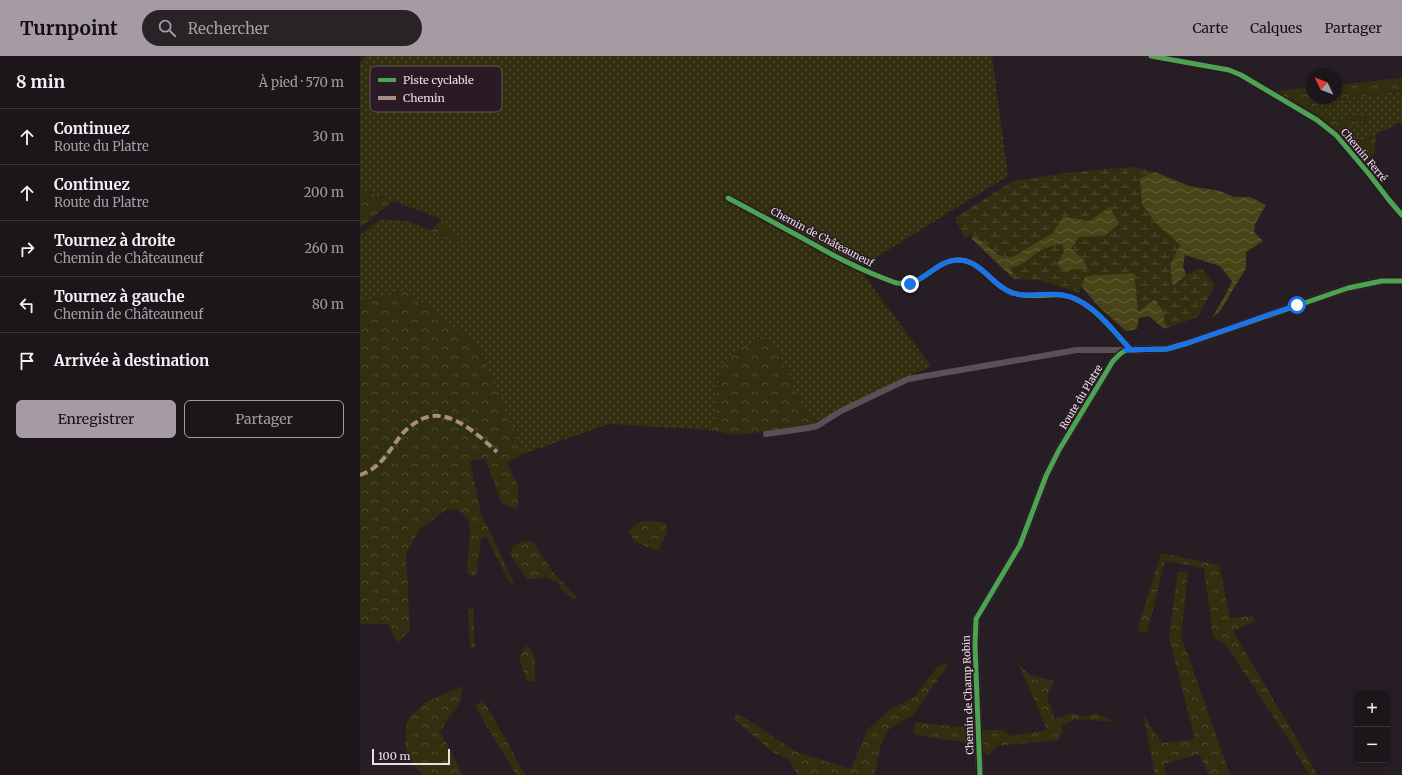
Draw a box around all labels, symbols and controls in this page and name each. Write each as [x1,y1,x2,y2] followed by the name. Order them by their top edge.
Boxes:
[142,10,422,46] search box
[20,16,118,40] text: Turnpoint
[156,17,178,39] icon: search
[188,19,269,38] text: Rechercher
[1192,19,1228,37] text: Carte
[1250,19,1302,37] text: Calques
[1324,19,1382,37] text: Partager
[370,66,502,112] legend
[1306,68,1342,104] north arrow
[16,71,65,93] text: 8 min
[403,73,474,87] text: Piste cyclable
[259,74,344,91] text: À pied · 570 m
[403,91,446,105] text: Chemin
[54,119,130,138] text: Continuez
[16,126,38,148] icon: ahead
[1338,126,1390,184] street label: Chemin Ferré
[312,128,344,145] text: 30 m
[54,138,149,155] text: Route du Platre
[54,175,130,194] text: Continuez
[16,182,38,204] icon: ahead
[304,184,344,201] text: 200 m
[54,194,149,211] text: Route du Platre
[768,204,877,270] street label: Chemin de Châteauneuf
[54,231,175,250] text: Tournez à droite
[16,238,38,260] icon: right
[304,240,344,257] text: 260 m
[54,250,203,267] text: Chemin de Châteauneuf
[901,275,919,293] route end
[54,287,185,306] text: Tournez à gauche
[16,294,38,316] icon: left
[312,296,344,313] text: 80 m
[1288,296,1306,314] route start
[54,306,203,323] text: Chemin de Châteauneuf
[16,350,38,372] icon: arrive
[54,351,209,370] text: Arrivée à destination
[1057,362,1105,432] street label: Route du Platre
[16,400,176,438] button: Enregistrer
[184,400,344,438] button: Partager
[959,635,977,755] street label: Chemin de Champ Robin
[1354,691,1390,763] map controls
[1354,691,1390,727] button: +
[1354,727,1390,763] button: −
[372,747,450,766] scale bar
[378,749,410,763] text: 100 m

